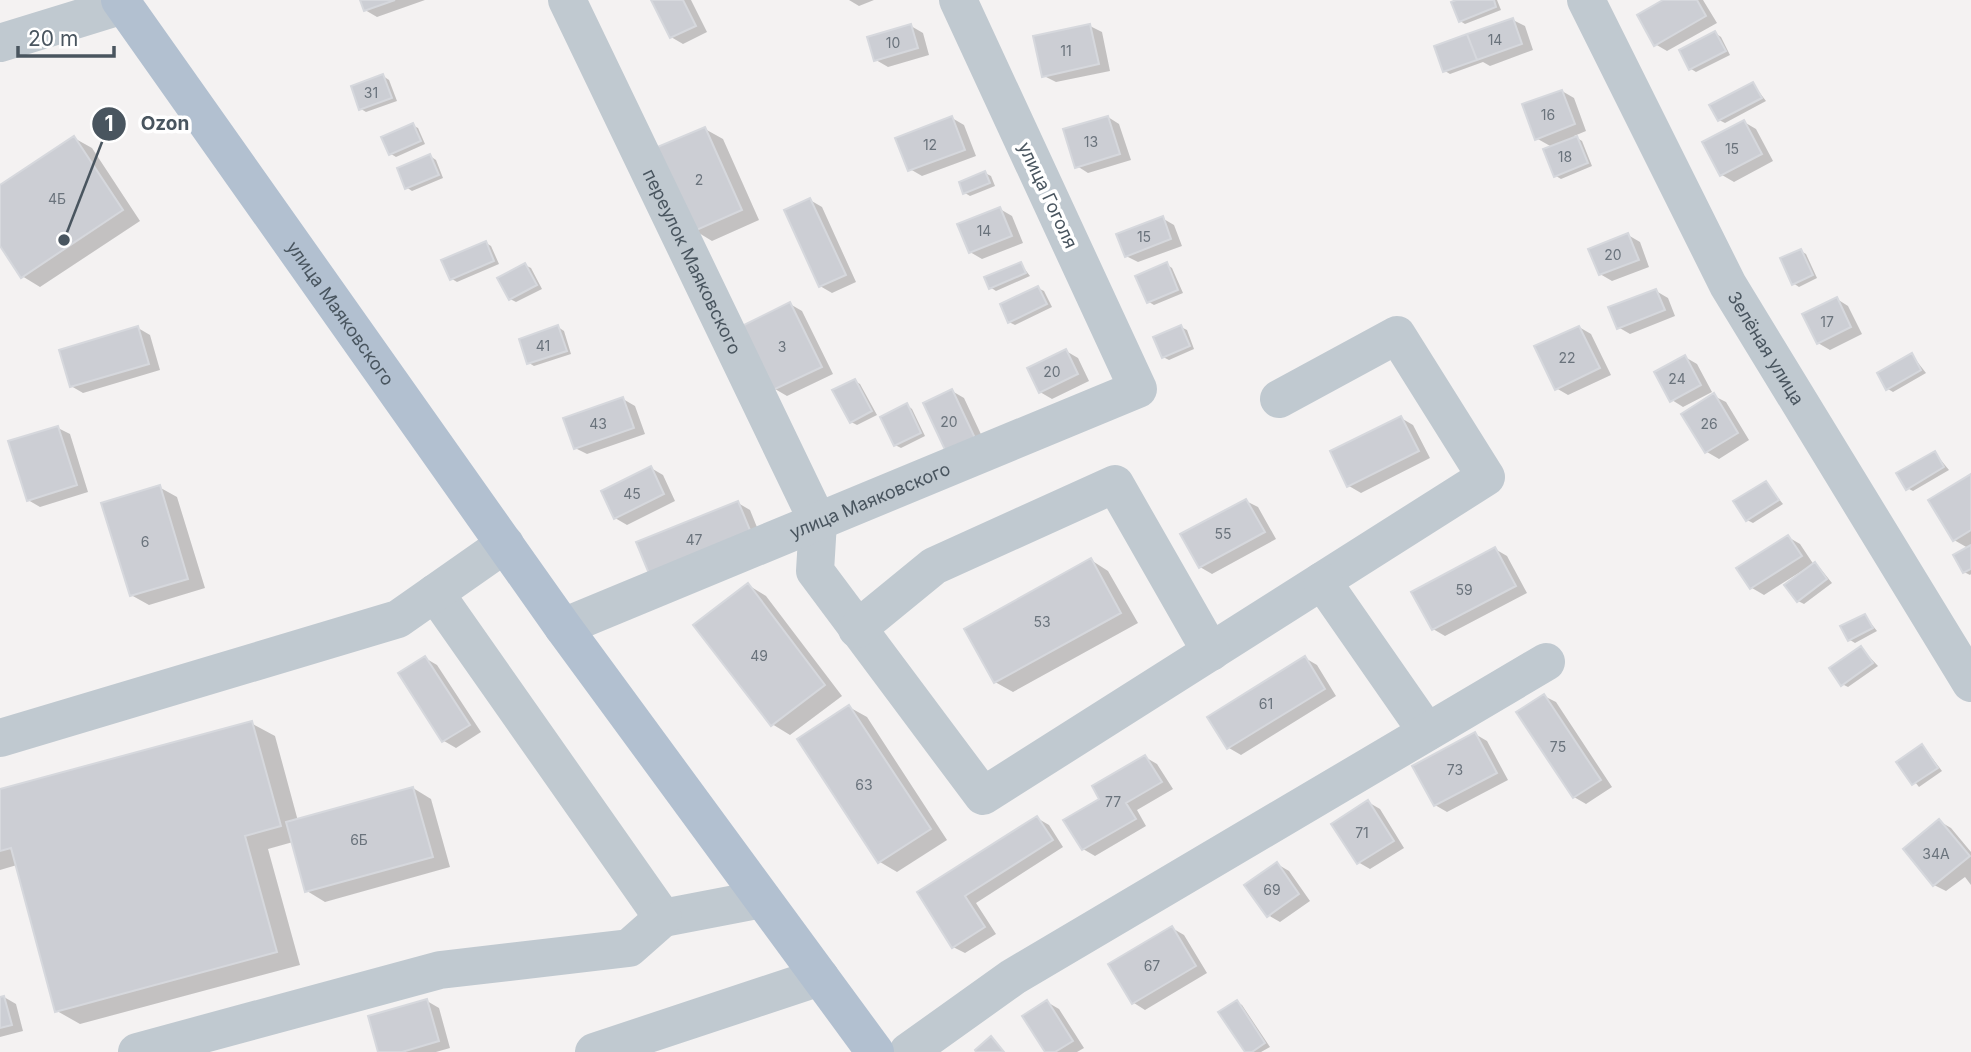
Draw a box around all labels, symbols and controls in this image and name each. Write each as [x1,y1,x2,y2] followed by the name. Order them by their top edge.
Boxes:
[18,14,114,58] scale bar
[28,26,78,51] text: 20 m
[1488,31,1502,48] house number: 14
[886,34,900,51] house number: 10
[1060,42,1072,59] house number: 11
[364,84,378,101] house number: 31
[91,104,203,144] callout: Ozon
[1541,106,1555,123] house number: 16
[104,111,114,136] text: 1
[141,112,189,135] text: Ozon
[1084,133,1098,150] house number: 13
[923,136,937,153] house number: 12
[1014,139,1082,251] street label: улица Гоголя
[1725,140,1739,157] house number: 15
[1558,148,1572,165] house number: 18
[639,165,746,357] street label: переулок Маяковского
[695,171,703,188] house number: 2
[48,190,66,207] house number: 4Б
[977,222,991,239] house number: 14
[1137,228,1151,245] house number: 15
[283,237,399,389] street label: улица Маяковского
[1604,246,1622,263] house number: 20
[1724,287,1809,409] street label: Зелёная улица
[1820,313,1834,330] house number: 17
[536,337,550,354] house number: 41
[778,338,786,355] house number: 3
[1558,349,1576,366] house number: 22
[1043,363,1061,380] house number: 20
[1668,370,1686,387] house number: 24
[940,413,958,430] house number: 20
[589,415,607,432] house number: 43
[1700,415,1718,432] house number: 26
[786,457,953,543] street label: улица Маяковского
[623,485,641,502] house number: 45
[1214,525,1232,542] house number: 55
[686,531,703,548] house number: 47
[141,533,149,550] house number: 6
[1455,581,1473,598] house number: 59
[1033,613,1051,630] house number: 53
[750,647,768,664] house number: 49
[1259,695,1273,712] house number: 61
[1550,738,1566,755] house number: 75
[1447,761,1463,778] house number: 73
[855,776,873,793] house number: 63
[1105,793,1121,810] house number: 77
[1355,824,1369,841] house number: 71
[350,831,368,848] house number: 6Б
[1922,845,1950,862] house number: 34А
[1263,881,1281,898] house number: 69
[1144,957,1160,974] house number: 67

